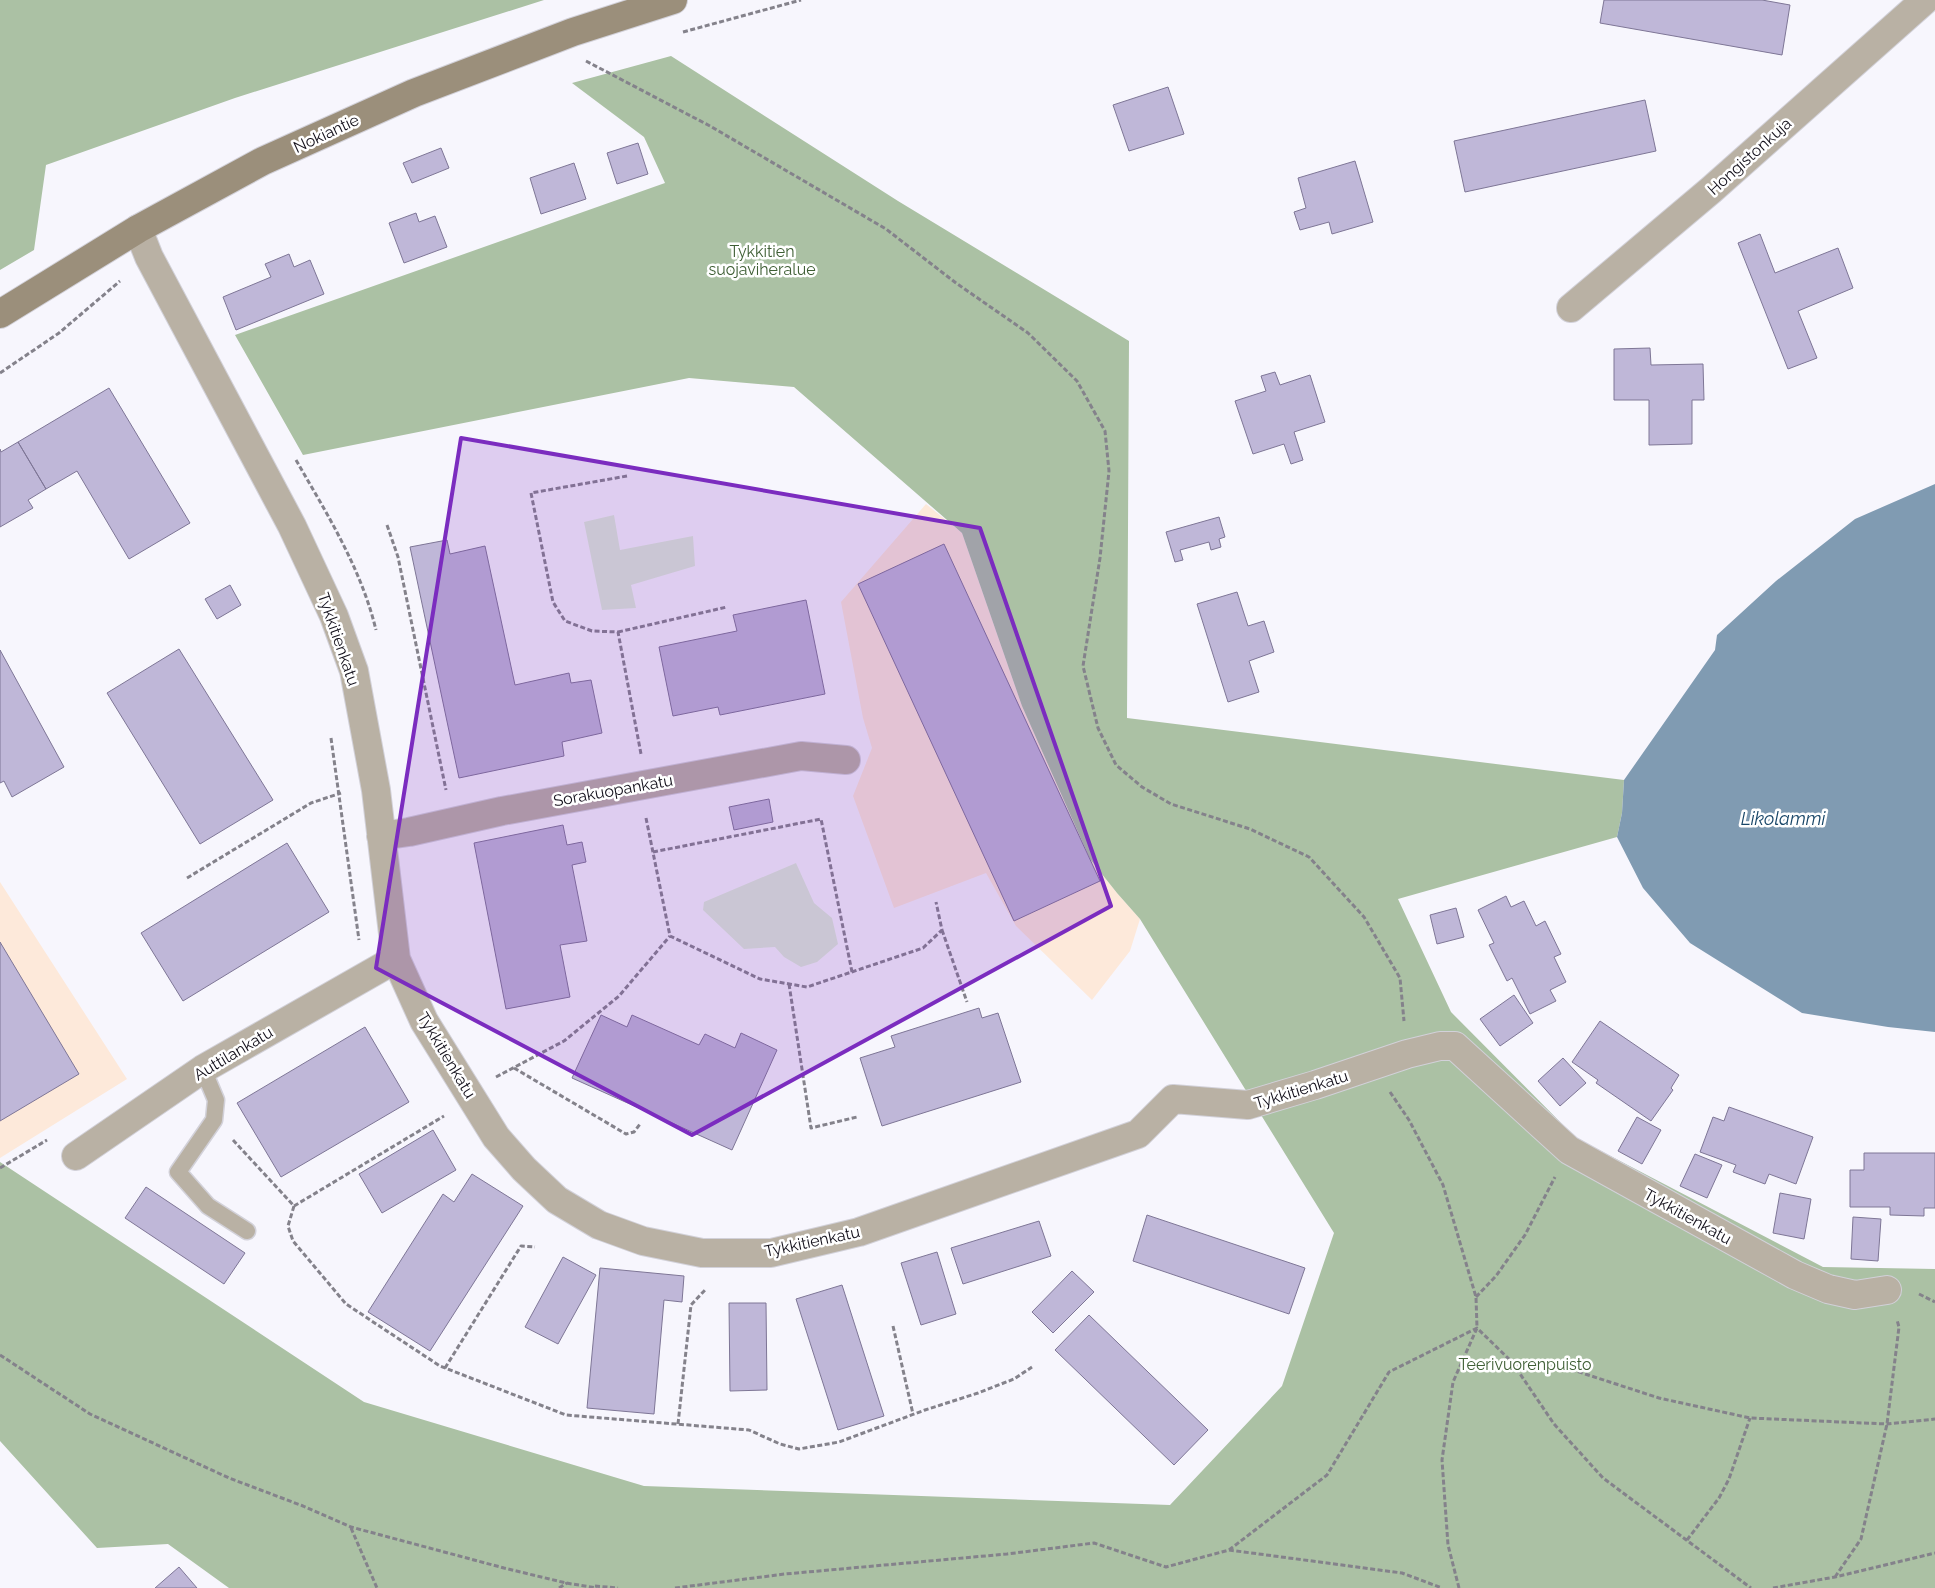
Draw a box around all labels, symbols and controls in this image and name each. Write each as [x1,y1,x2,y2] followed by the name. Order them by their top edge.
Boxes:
[291,110,362,157] street label: Nokiantie
[1704,114,1795,199] street label: Hongistonkuja
[708,242,816,279] park label: Tykkitien suojaviheralue
[314,590,363,688] street label: Tykkitienkatu
[552,771,674,810] street label: Sorakuopankatu
[1741,808,1826,829] water label: Likolammi
[413,1009,480,1102] street label: Tykkitienkatu
[190,1022,276,1084] street label: Auttilankatu
[1252,1066,1350,1113] street label: Tykkitienkatu
[1641,1185,1735,1248] street label: Tykkitienkatu
[763,1222,862,1261] street label: Tykkitienkatu
[1459,1355,1591,1374] park label: Teerivuorenpuisto

